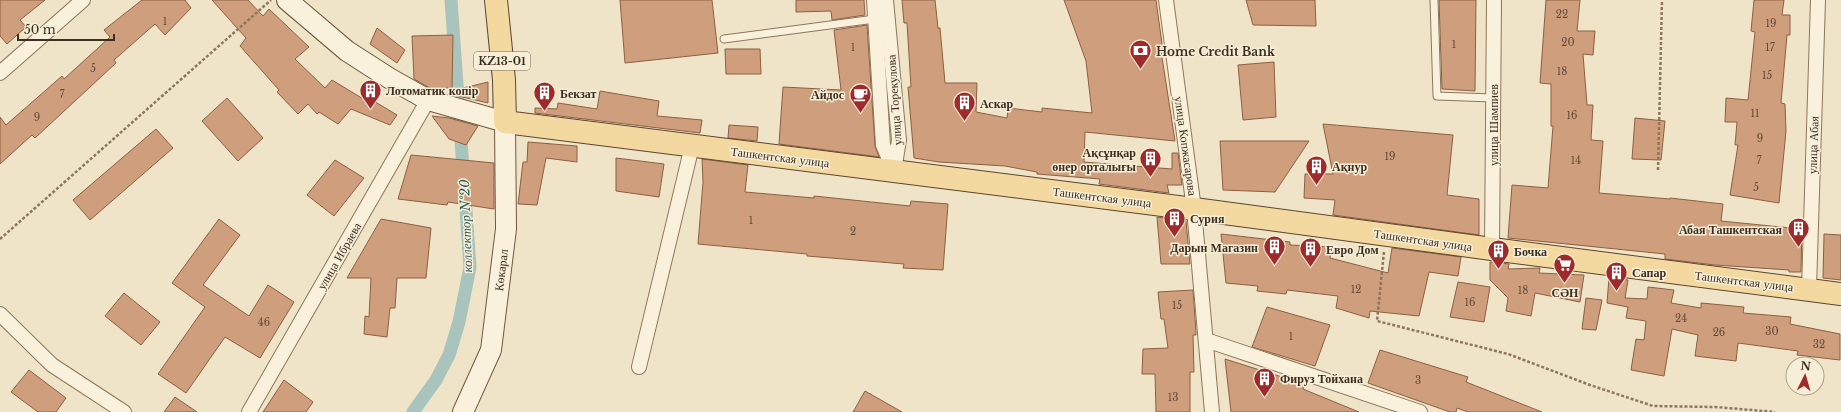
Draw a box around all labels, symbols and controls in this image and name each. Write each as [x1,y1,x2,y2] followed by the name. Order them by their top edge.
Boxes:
[1556,8,1568,21] house number: 22
[163,15,167,28] house number: 1
[18,16,114,42] scale bar
[1766,17,1776,30] house number: 19
[24,22,56,37] text: 50 m
[1561,36,1575,49] house number: 20
[1127,38,1153,71] bank icon: Home Credit Bank
[1452,38,1456,51] house number: 1
[851,41,855,54] house number: 1
[1765,41,1776,54] house number: 17
[1156,44,1276,59] place label: Home Credit Bank
[474,52,530,70] road number: KZ13-01
[883,54,905,146] street label: улица Торекулова
[90,62,96,75] house number: 5
[1557,65,1567,78] house number: 18
[1762,69,1772,82] house number: 15
[358,77,384,110] building icon: Лотоматик копір
[531,80,557,113] building icon: Бекзат
[847,81,873,114] cafe icon: Айдос
[386,83,479,98] place label: Лотоматик копір
[1486,84,1501,166] street label: улица Шампиев
[560,86,597,101] place label: Бекзат
[811,87,845,102] place label: Айдос
[59,88,65,101] house number: 7
[951,90,977,123] building icon: Аскар
[1172,95,1200,197] street label: улица Копжасарова
[980,96,1013,111] place label: Аскар
[1751,107,1759,120] house number: 11
[1567,109,1577,122] house number: 16
[34,111,40,124] house number: 9
[1804,115,1822,174] street label: улица Абая
[1757,132,1763,145] house number: 9
[730,144,831,171] street label: Ташкентская улица
[1052,145,1137,174] place label: Ақсұнқар өнер орталығы
[1138,146,1164,179] building icon: Ақсұнқар өнер орталығы
[1385,150,1395,163] house number: 19
[1304,153,1330,186] building icon: Ақнур
[1571,154,1581,167] house number: 14
[1756,154,1762,167] house number: 7
[1332,159,1367,174] place label: Ақнур
[456,179,476,273] water label: коллектор №20
[1753,181,1759,194] house number: 5
[1052,184,1153,211] street label: Ташкентская улица
[1161,205,1187,238] building icon: Сурия
[1190,211,1225,226] place label: Сурия
[749,214,753,227] house number: 1
[1785,216,1811,249] building icon: Абая Ташкентская
[314,219,365,292] street label: улица Ибраева
[1679,222,1783,237] place label: Абая Ташкентская
[850,225,856,238] house number: 2
[1373,226,1474,254] street label: Ташкентская улица
[1261,234,1287,267] building icon: Дарын Магазин
[1298,236,1324,269] building icon: Евро Дом
[1486,238,1512,271] building icon: Бочка
[1170,240,1258,255] place label: Дарын Магазин
[1326,242,1379,257] place label: Евро Дом
[1514,244,1547,259] place label: Бочка
[491,248,511,292] street label: Көкарал
[1552,252,1578,285] supermarket icon: СӘН
[1604,259,1630,292] building icon: Сапар
[1632,265,1666,280] place label: Сапар
[1694,268,1795,295] street label: Ташкентская улица
[1351,283,1361,296] house number: 12
[1518,284,1528,297] house number: 18
[1552,285,1579,300] place label: СӘН
[1465,296,1475,309] house number: 16
[1172,299,1182,312] house number: 15
[1675,312,1687,325] house number: 24
[258,316,270,329] house number: 46
[1765,325,1779,338] house number: 30
[1713,326,1725,339] house number: 26
[1289,330,1293,343] house number: 1
[1813,338,1825,351] house number: 32
[1785,356,1825,396] north arrow
[1800,359,1812,374] text: N
[1252,365,1278,398] building icon: Фируз Тойхана
[1280,371,1363,386] place label: Фируз Тойхана
[1415,374,1421,387] house number: 3
[1168,391,1178,404] house number: 13

